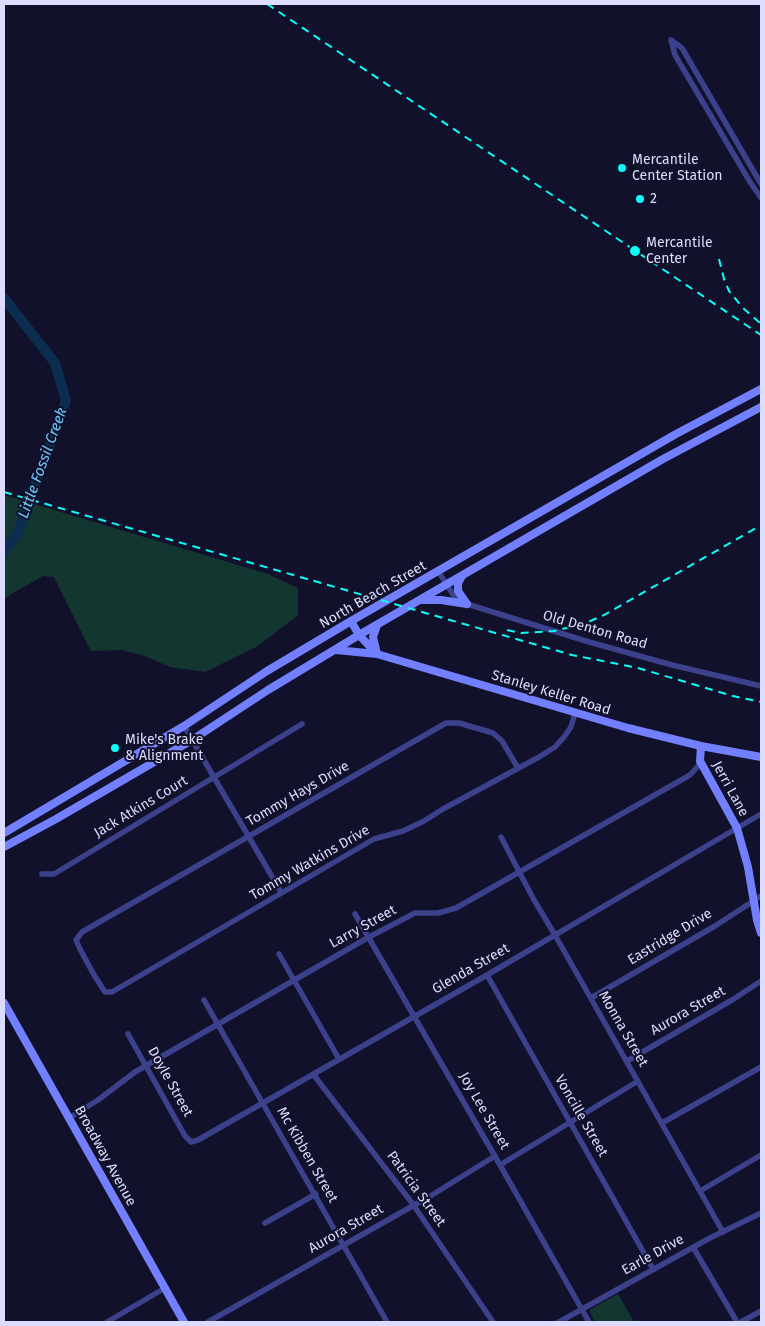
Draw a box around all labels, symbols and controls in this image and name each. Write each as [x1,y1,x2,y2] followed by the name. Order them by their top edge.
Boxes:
[632,152,723,184] place label: Mercantile Center Station
[616,162,628,174] marker: Mercantile Center Station
[650,191,657,207] place label: 2
[634,193,646,205] marker: 2
[646,235,713,268] place label: Mercantile Center
[628,244,642,258] marker: Mercantile Center
[15,405,71,521] water label: Little Fossil Creek
[317,558,429,632] street label: North Beach Street
[541,607,649,653] street label: Old Denton Road
[490,667,612,719] street label: Stanley Keller Road
[125,732,203,764] place label: Mike's Brake & Alignment
[109,742,121,754] marker: Mike's Brake & Alignment
[244,758,352,830] street label: Tommy Hays Drive
[708,758,752,820] street label: Jerri Lane
[91,772,191,842] street label: Jack Atkins Court
[247,822,373,904] street label: Tommy Watkins Drive
[327,902,399,952] street label: Larry Street
[625,905,715,969] street label: Eastridge Drive
[429,940,513,998] street label: Glenda Street
[648,983,728,1039] street label: Aurora Street
[595,988,651,1070] street label: Monna Street
[144,1044,196,1120] street label: Doyle Street
[455,1069,513,1153] street label: Joy Lee Street
[551,1072,611,1160] street label: Voncille Street
[71,1103,139,1209] street label: Broadway Avenue
[273,1104,341,1206] street label: Mc Kibben Street
[383,1148,449,1230] street label: Patricia Street
[306,1201,386,1257] street label: Aurora Street
[619,1231,687,1279] street label: Earle Drive

